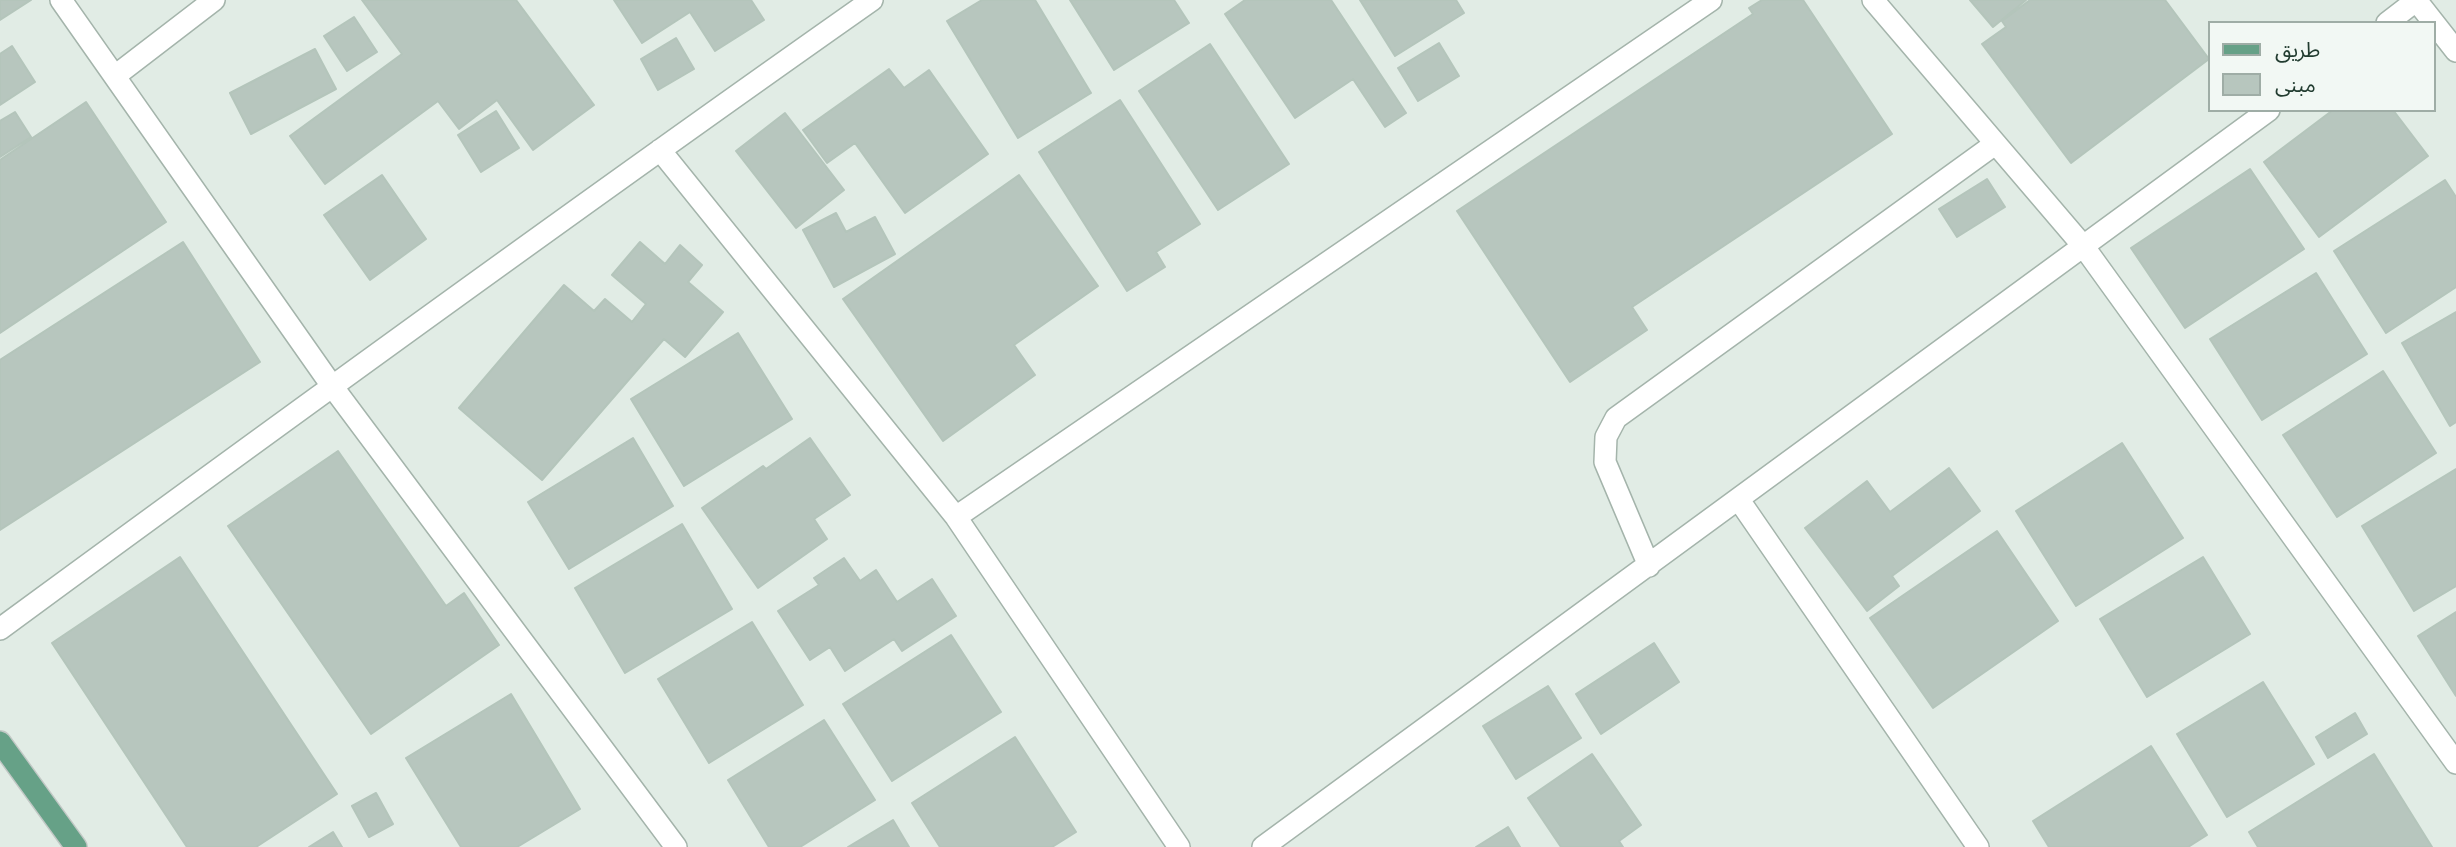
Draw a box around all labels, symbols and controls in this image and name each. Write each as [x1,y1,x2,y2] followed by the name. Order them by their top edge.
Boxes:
[2208,21,2435,112] legend
[2275,35,2320,63] text: طريق
[2275,70,2316,98] text: مبنى

